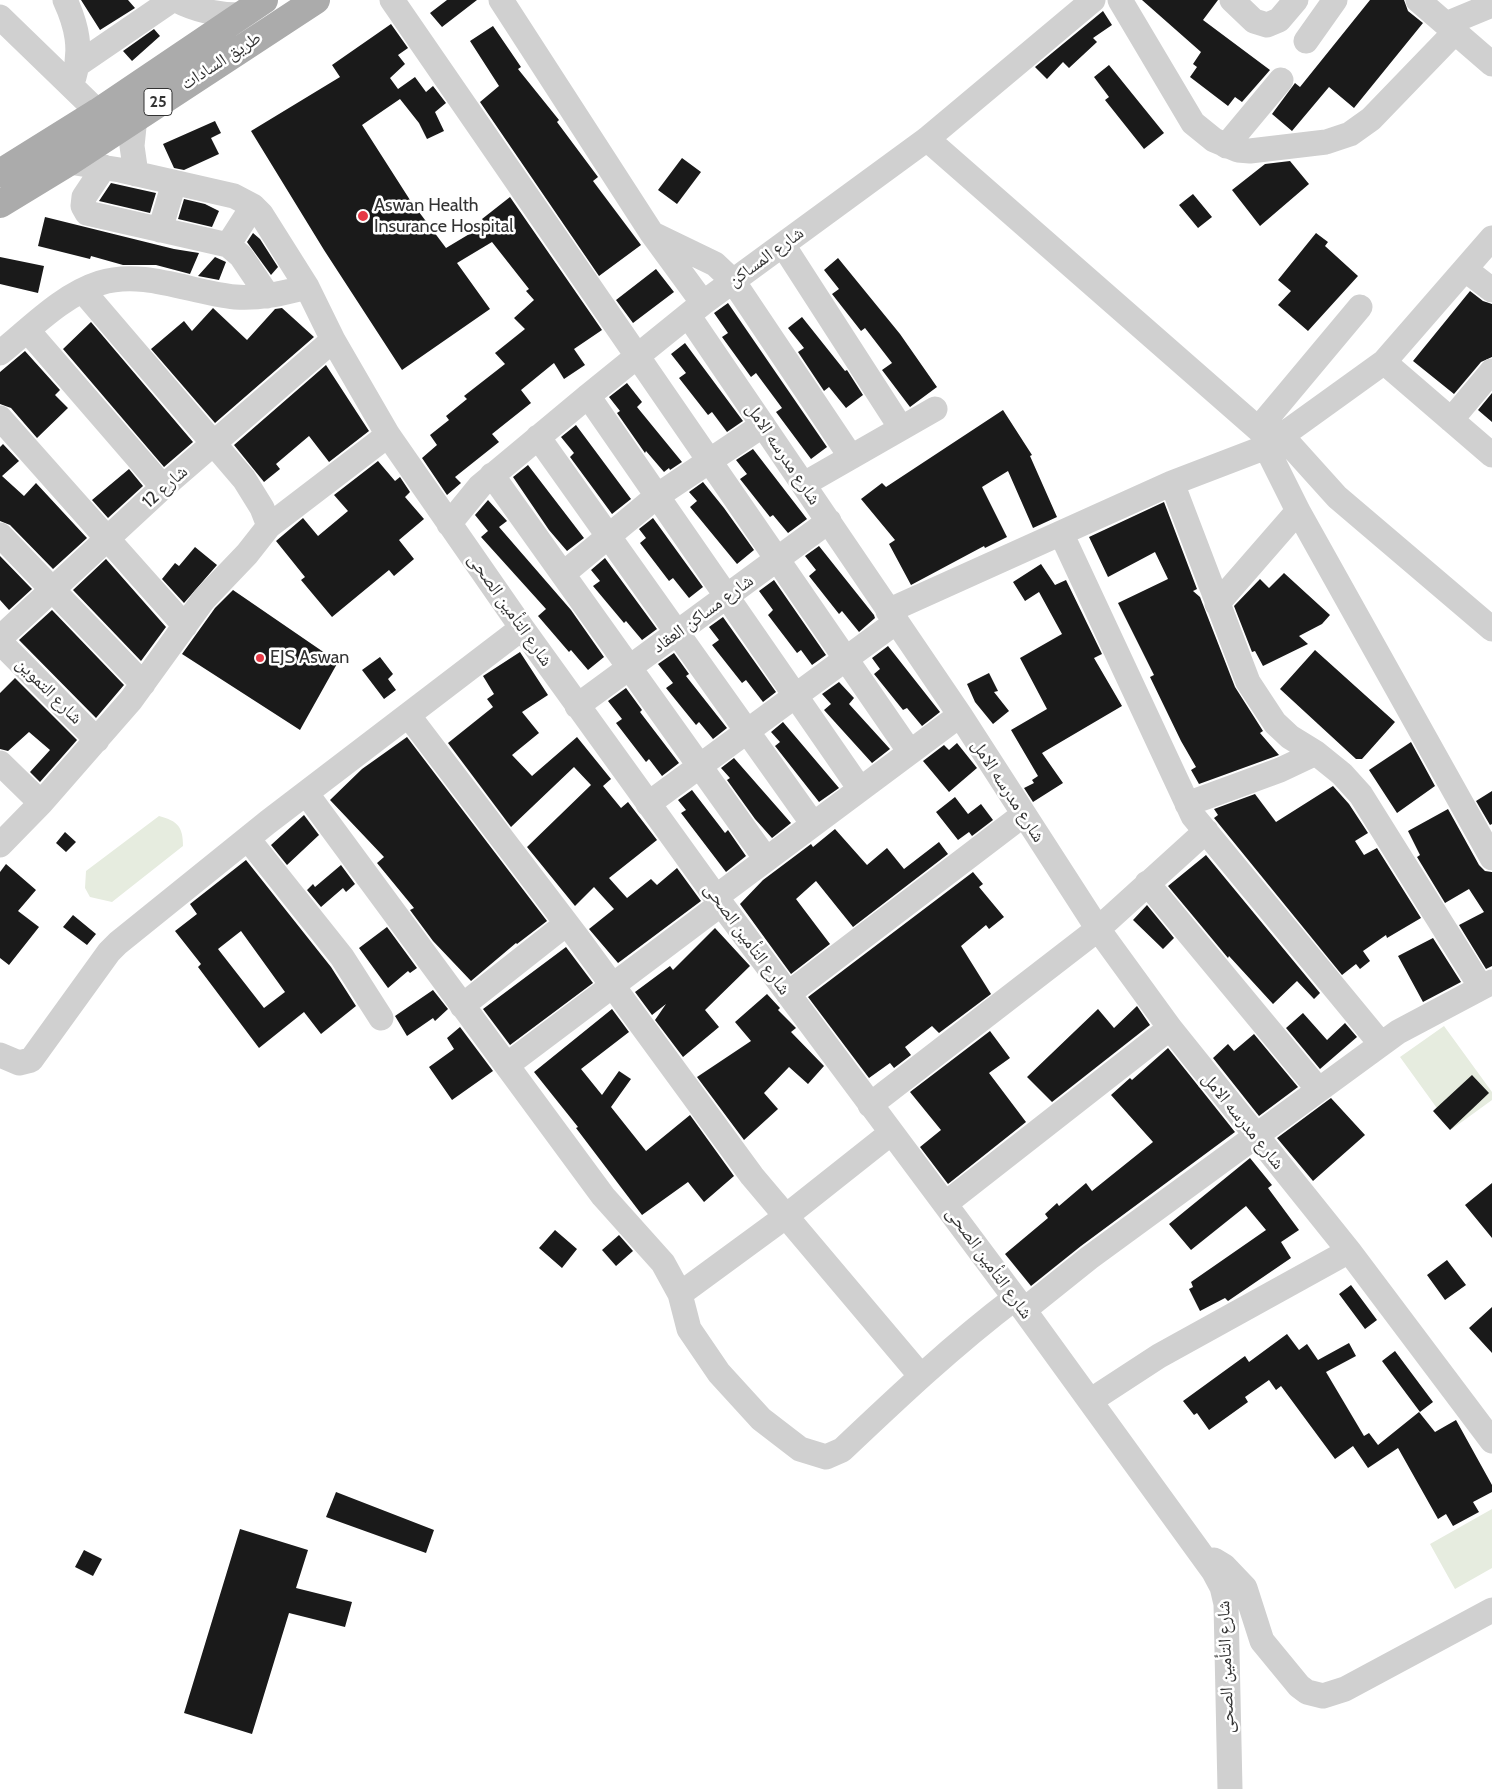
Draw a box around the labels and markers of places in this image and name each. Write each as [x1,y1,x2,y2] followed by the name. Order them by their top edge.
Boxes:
[374,195,514,238] place label: Aswan Health Insurance Hospital
[356,209,370,223] marker: Aswan Health Insurance Hospital
[270,647,349,669] place label: EJS Aswan
[254,652,266,664] marker: EJS Aswan

